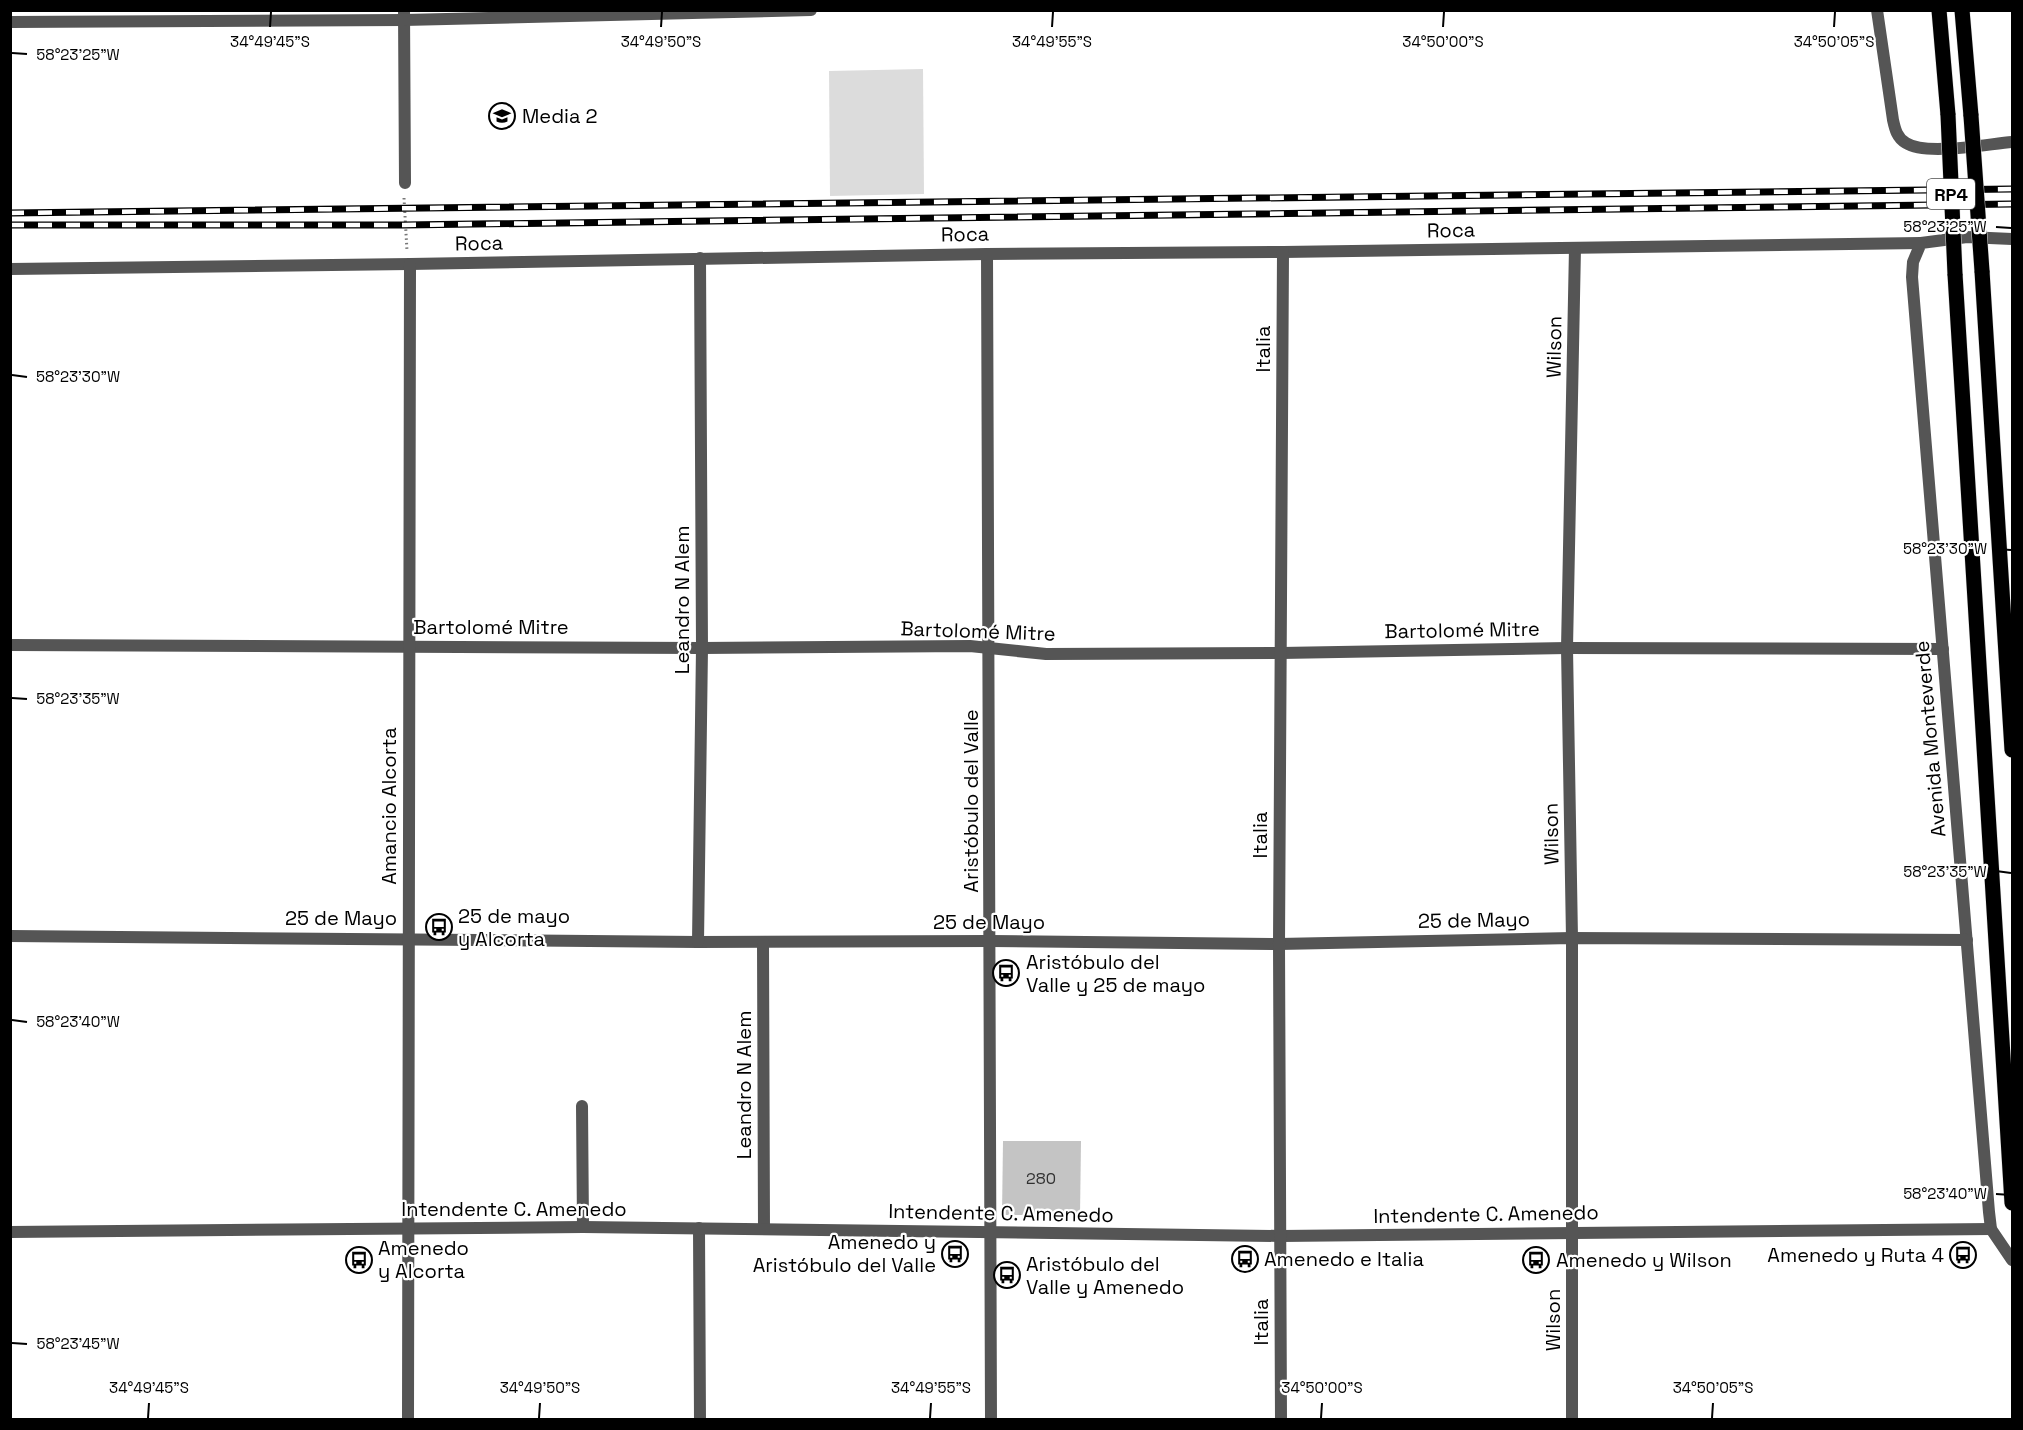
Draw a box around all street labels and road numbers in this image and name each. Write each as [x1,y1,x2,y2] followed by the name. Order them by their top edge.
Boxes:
[1927,179,1975,209] road number: RP4
[1427,217,1475,243] street label: Roca
[941,221,989,247] street label: Roca
[455,230,503,256] street label: Roca
[1540,316,1568,378] street label: Wilson
[1250,326,1276,372] street label: Italia
[669,526,695,674] street label: Leandro N Alem
[413,614,569,640] street label: Bartolomé Mitre
[900,615,1056,647] street label: Bartolomé Mitre
[1384,616,1540,644] street label: Bartolomé Mitre
[1908,640,1952,838] street label: Avenida Monteverde
[958,709,984,893] street label: Aristóbulo del Valle
[376,727,402,885] street label: Amancio Alcorta
[1537,803,1565,865] street label: Wilson
[1247,812,1273,858] street label: Italia
[285,905,397,931] street label: 25 de Mayo
[1418,906,1530,934] street label: 25 de Mayo
[933,909,1045,935] street label: 25 de Mayo
[731,1011,757,1159] street label: Leandro N Alem
[401,1196,627,1222] street label: Intendente C. Amenedo
[888,1198,1114,1228] street label: Intendente C. Amenedo
[1373,1199,1599,1229] street label: Intendente C. Amenedo
[1540,1289,1566,1351] street label: Wilson
[1248,1299,1274,1345] street label: Italia

